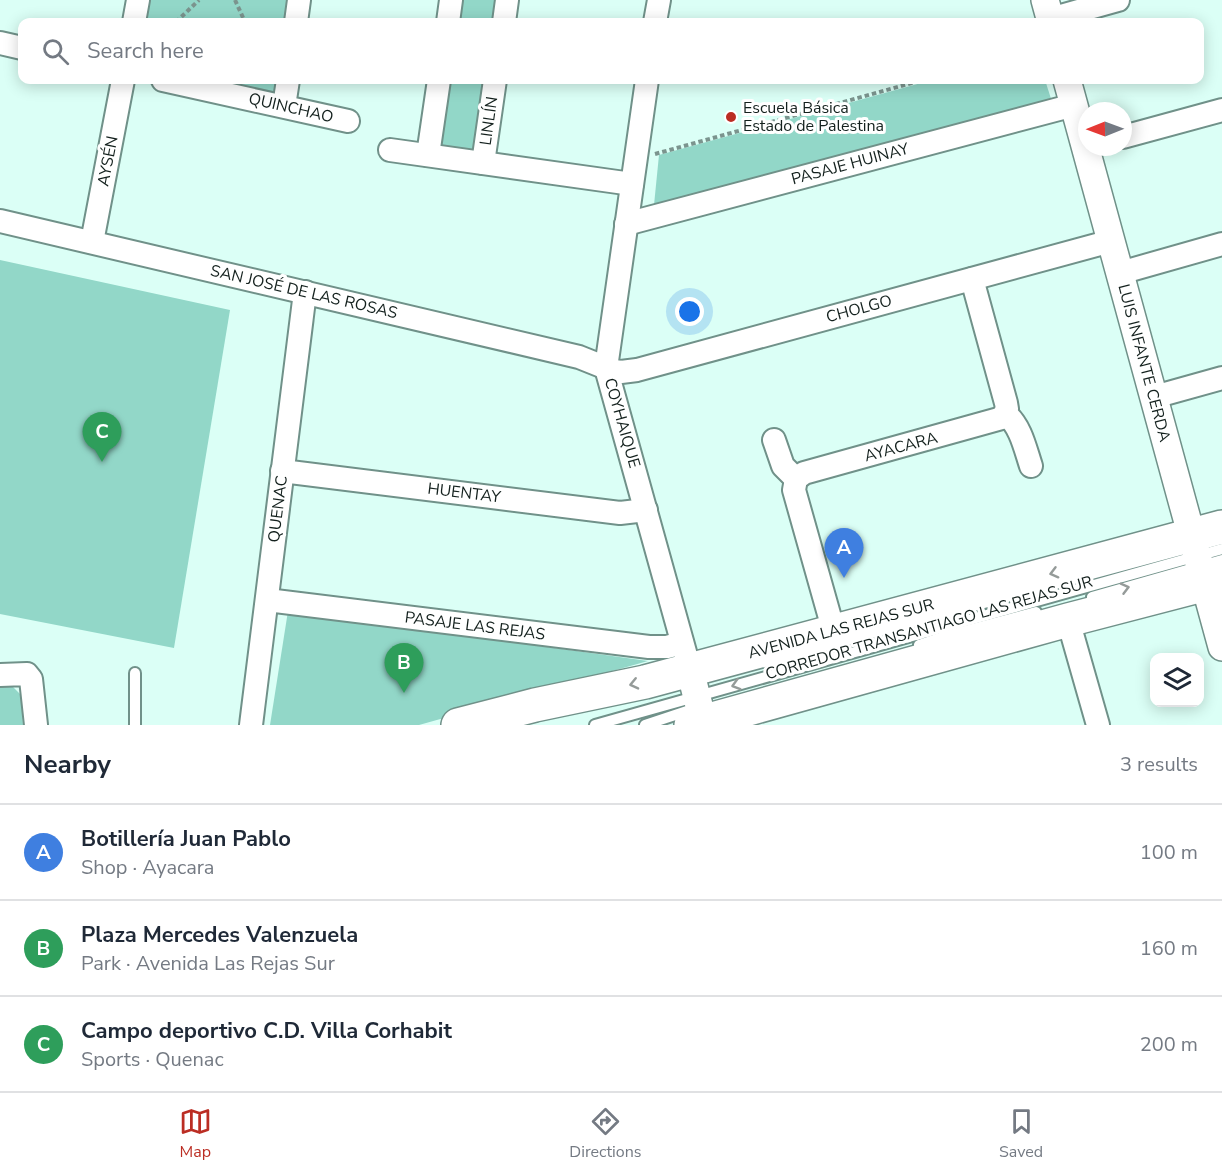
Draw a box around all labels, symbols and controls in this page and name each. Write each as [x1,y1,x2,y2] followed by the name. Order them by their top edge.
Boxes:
[18,18,1204,84] search box
[39,35,72,68] icon: search
[87,36,204,66] text: Search here
[246,88,336,128] street label: QUINCHAO
[475,95,503,147] street label: LINLÍN
[743,97,884,137] place label: Escuela Básica Estado de Palestina
[1078,102,1132,156] north arrow
[724,110,738,124] marker: Escuela Básica Estado de Palestina
[92,134,124,188] street label: AYSÉN
[789,138,912,190] street label: PASAJE HUINAY
[208,260,400,324] street label: SAN JOSÉ DE LAS ROSAS
[1112,282,1176,445] street label: LUIS INFANTE CERDA
[824,290,894,328] street label: CHOLGO
[675,297,704,326] your location
[599,375,645,471] street label: COYHAIQUE
[82,412,122,462] pin: C
[862,427,940,467] street label: AYACARA
[263,474,293,544] street label: QUENAC
[426,478,502,508] street label: HUENTAY
[824,528,864,578] pin: A
[1049,565,1059,578] one-way arrow
[763,571,1095,685] street label: CORREDOR TRANSANTIAGO LAS REJAS SUR
[1119,583,1130,595] one-way arrow
[746,594,937,664] street label: AVENIDA LAS REJAS SUR
[403,606,547,646] street label: PASAJE LAS REJAS
[384,644,424,693] pin: B
[1150,653,1204,707] map controls
[1150,653,1204,707] button: layers
[629,677,639,690] one-way arrow
[732,678,742,690] one-way arrow
[24,747,111,782] text: Nearby
[1120,751,1198,778] text: 3 results
[81,824,291,854] text: Botillería Juan Pablo
[36,839,51,866] text: A
[1140,839,1198,866] text: 100 m
[81,854,214,881] text: Shop · Ayacara
[81,920,358,950] text: Plaza Mercedes Valenzuela
[37,935,50,962] text: B
[1140,935,1198,962] text: 160 m
[81,950,335,977] text: Park · Avenida Las Rejas Sur
[81,1016,452,1046] text: Campo deportivo C.D. Villa Corhabit
[37,1031,50,1058] text: C
[1140,1031,1198,1058] text: 200 m
[81,1046,224,1073] text: Sports · Quenac
[179,1105,212,1163] tab: Map
[569,1105,641,1163] tab: Directions
[999,1105,1043,1163] tab: Saved

